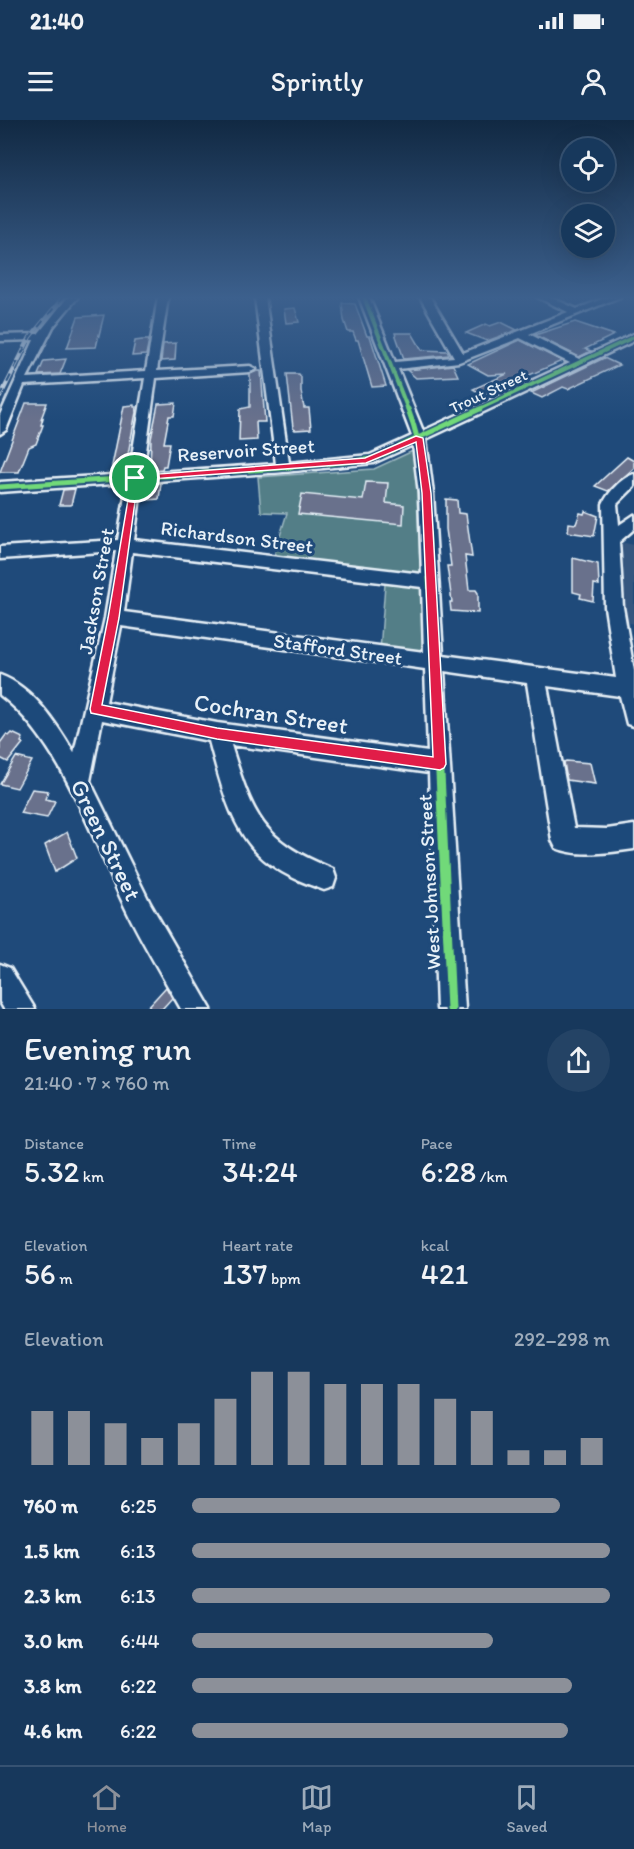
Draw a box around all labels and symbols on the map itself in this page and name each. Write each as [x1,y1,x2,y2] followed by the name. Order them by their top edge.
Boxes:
[446,365,530,418] street label: Trout Street
[176,433,316,467] street label: Reservoir Street
[109,452,160,503] pin
[159,516,315,558] street label: Richardson Street
[73,526,119,656] street label: Jackson Street
[272,628,404,670] street label: Stafford Street
[192,687,350,740] street label: Cochran Street
[65,774,148,905] street label: Green Street
[412,794,446,970] street label: West Johnson Street

